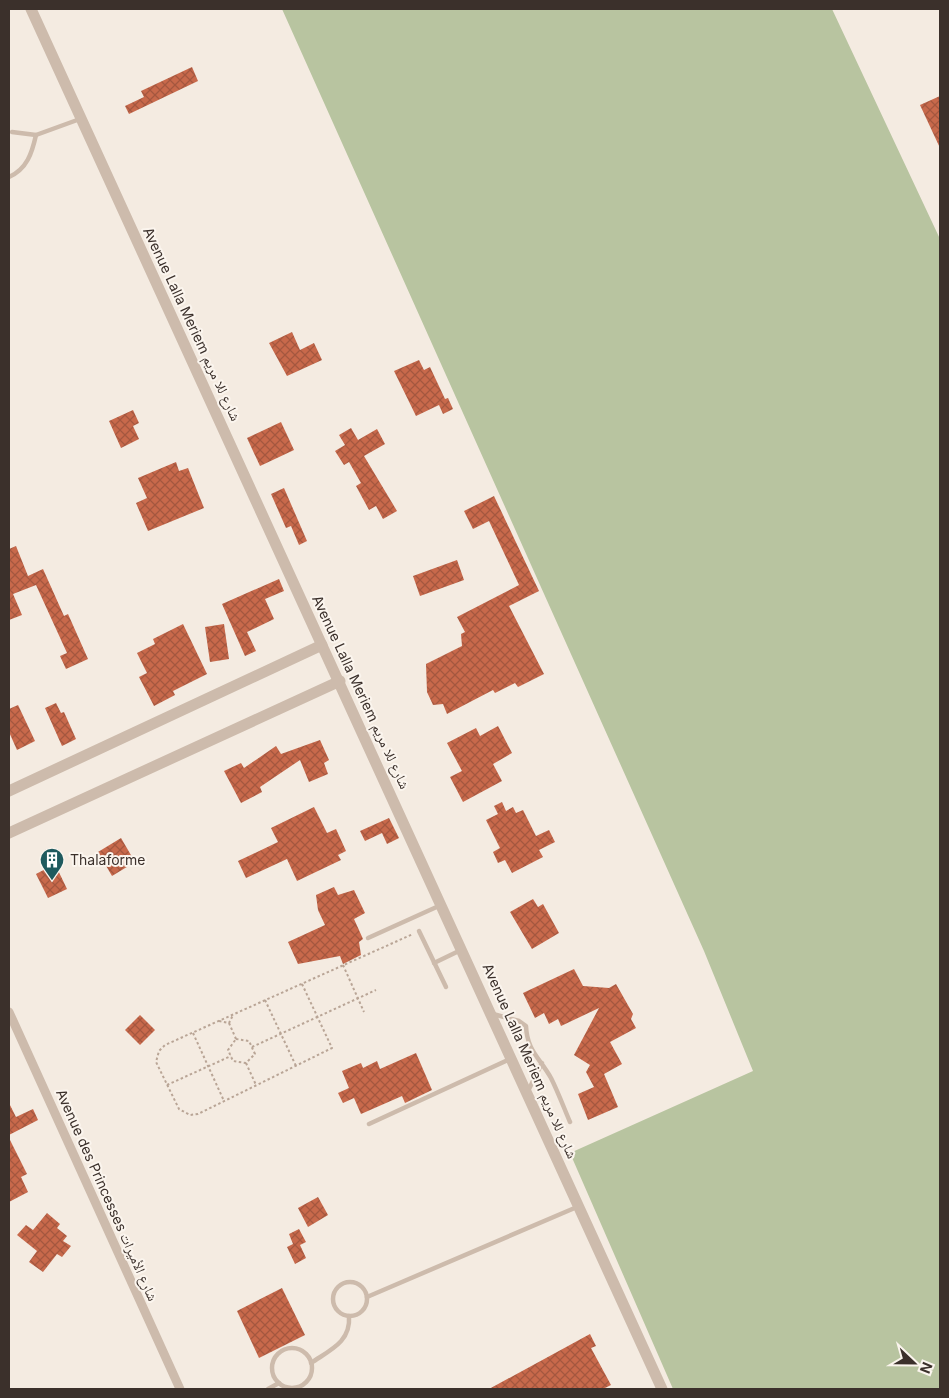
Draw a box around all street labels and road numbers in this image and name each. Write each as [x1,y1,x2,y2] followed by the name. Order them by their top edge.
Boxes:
[138,224,245,424] street label: Avenue Lalla Meriem شارع للا مريم
[307,592,414,792] street label: Avenue Lalla Meriem شارع للا مريم
[478,961,581,1162] street label: Avenue Lalla Meriem شارع للا مريم
[51,1086,162,1304] street label: Avenue des Princesses شارع الأميرات

